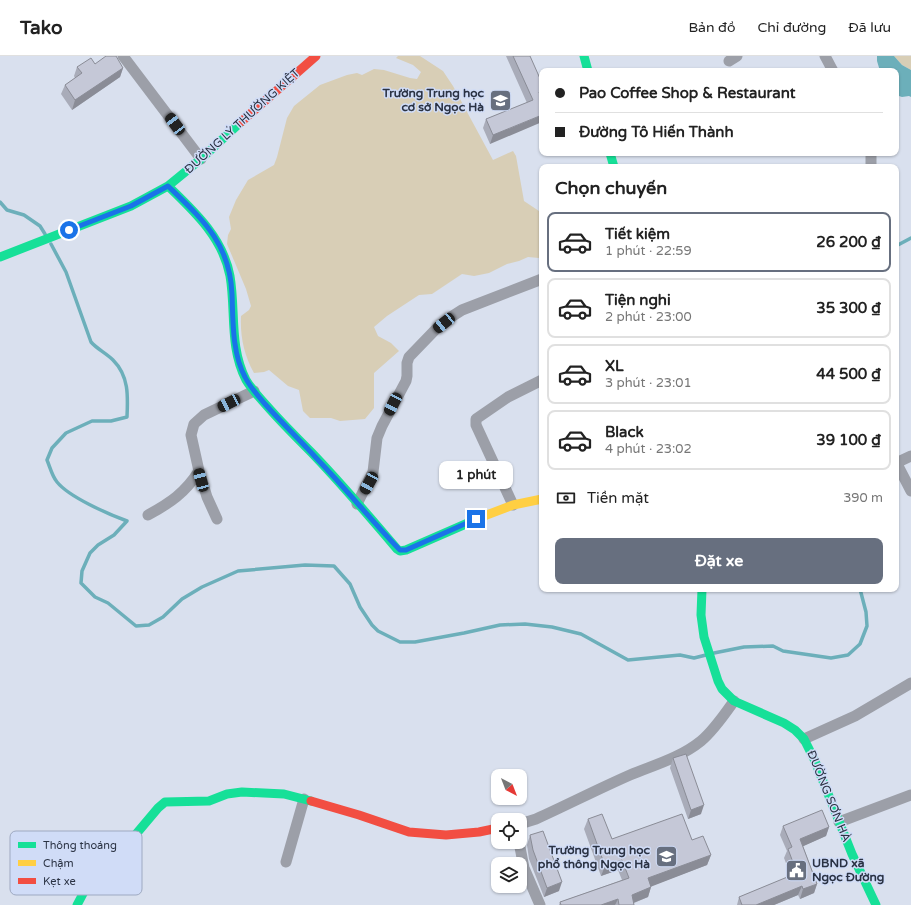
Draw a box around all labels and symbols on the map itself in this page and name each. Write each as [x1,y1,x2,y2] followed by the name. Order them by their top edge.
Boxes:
[182,65,303,176] street label: ĐƯỜNG LÝ THƯỜNG KIỆT
[382,86,485,115] place label: Trường Trung học cơ sở Ngọc Hà
[487,87,513,113] school or university icon: Trường Trung học cơ sở Ngọc Hà
[163,111,187,137] car
[60,221,78,239] route start
[431,311,457,335] car
[382,391,404,417] car
[216,392,242,414] car
[439,461,513,489] callout: 1 phút
[192,467,210,493] car
[358,470,380,496] car
[467,510,485,528] route end
[804,748,854,844] street label: ĐƯỜNG SƠN HÀ
[491,769,527,805] north arrow
[10,831,142,895] legend
[43,839,117,852] text: Thông thoáng
[538,843,651,872] place label: Trường Trung học phổ thông Ngọc Hà
[653,844,679,870] school or university icon: Trường Trung học phổ thông Ngọc Hà
[812,856,884,885] place label: UBND xã Ngọc Đường
[43,857,74,870] text: Chậm
[784,857,810,883] public building icon: UBND xã Ngọc Đường
[43,875,76,888] text: Kẹt xe

